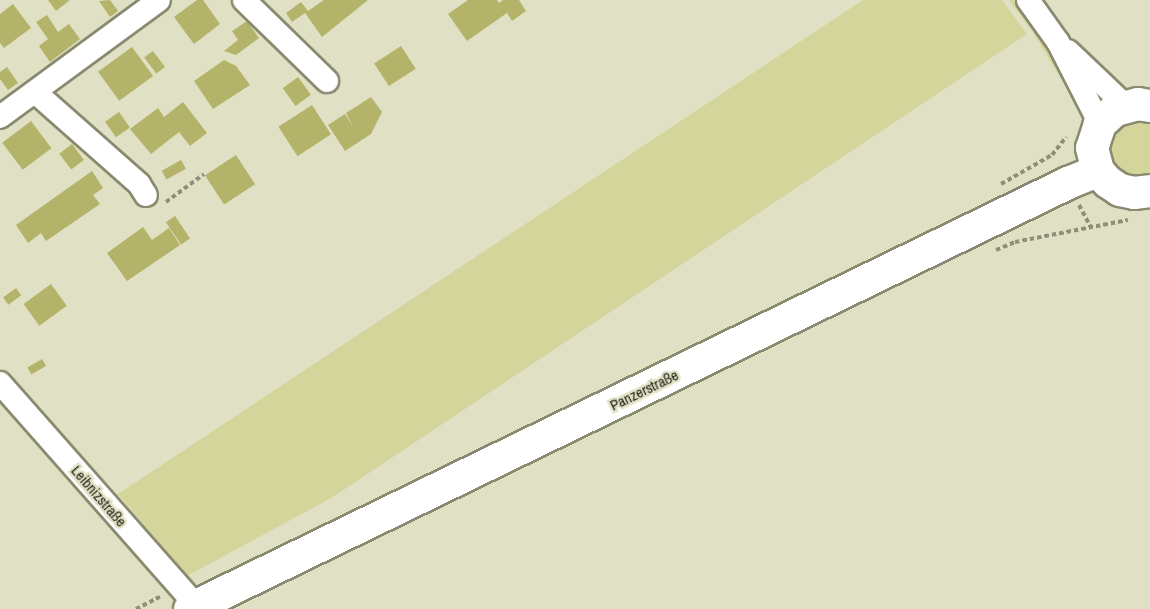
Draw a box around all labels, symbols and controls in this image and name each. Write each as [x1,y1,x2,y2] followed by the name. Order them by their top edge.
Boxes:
[607,366,681,414] street label: Panzerstraße
[68,462,130,530] street label: Leibnizstraße

